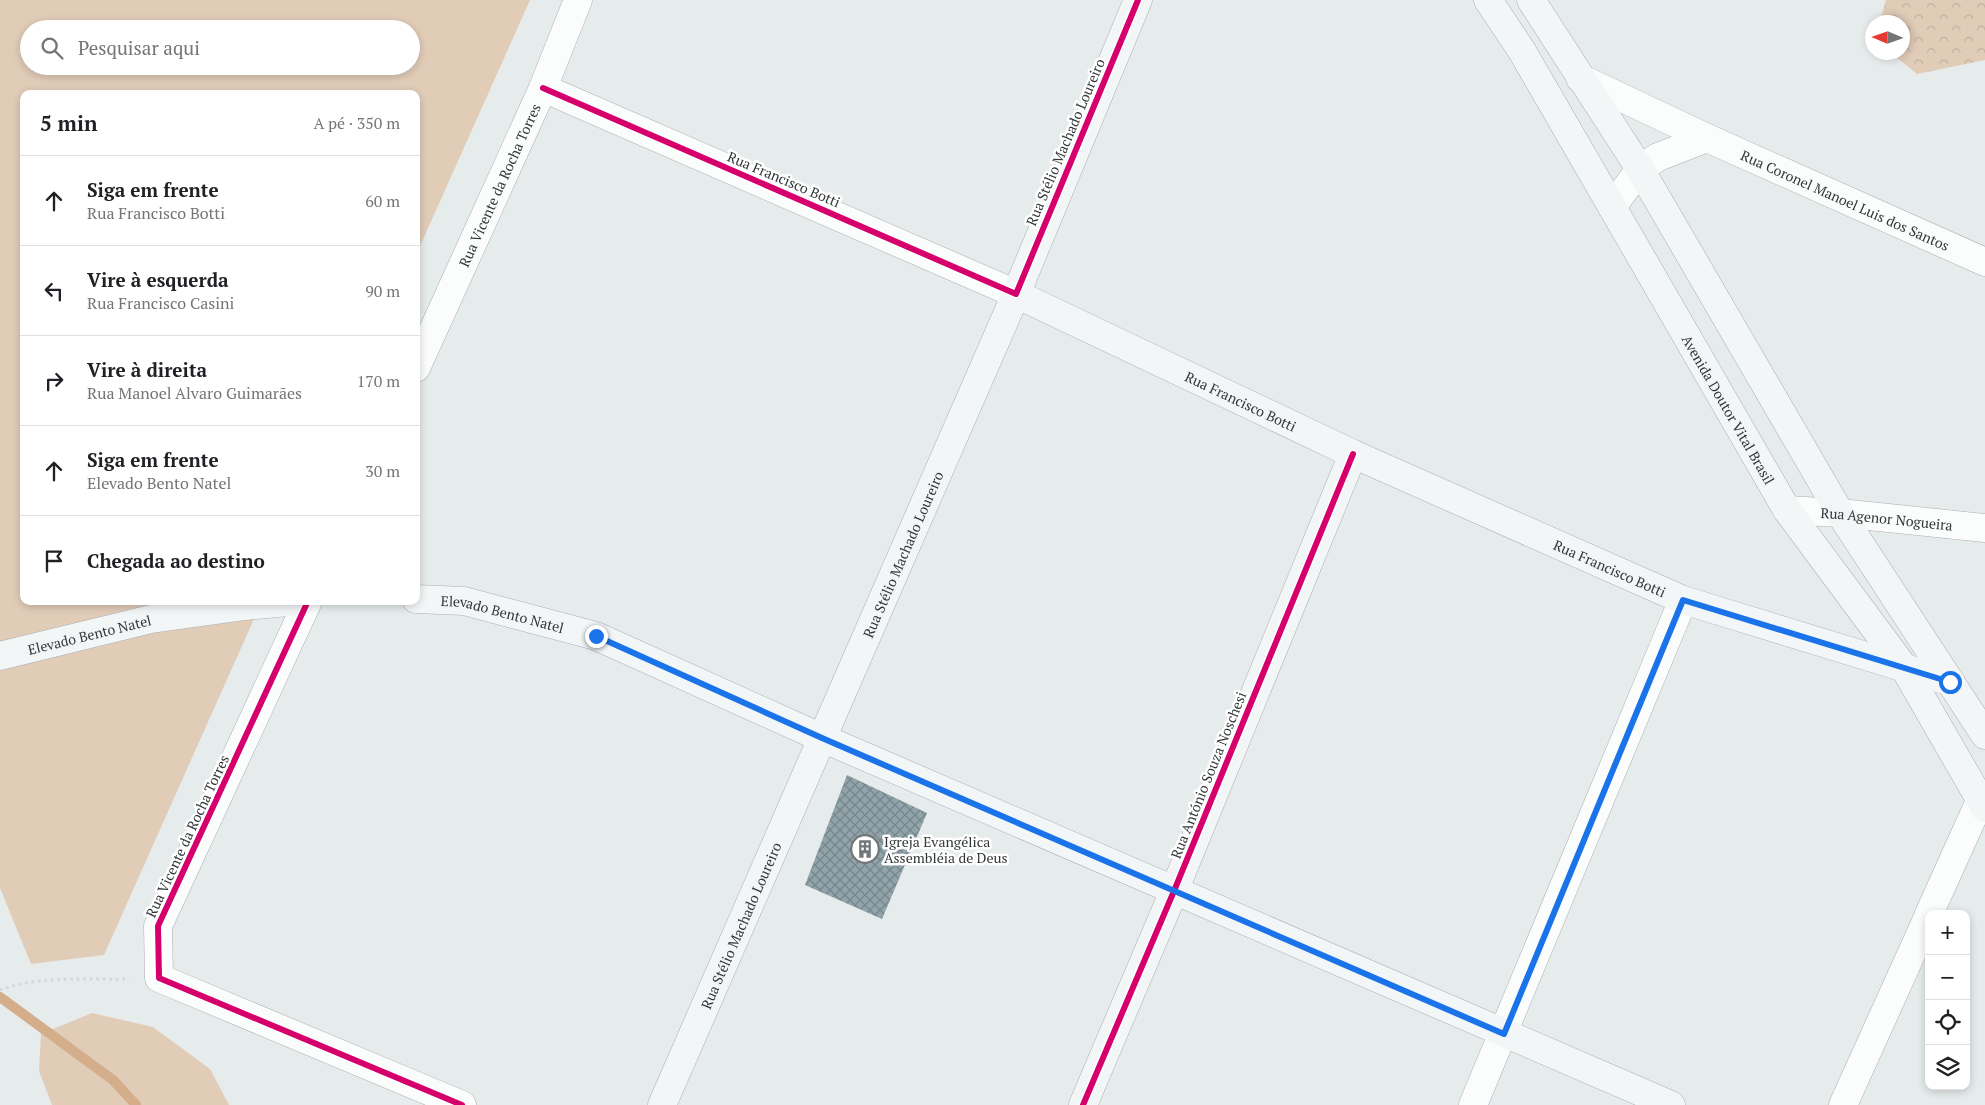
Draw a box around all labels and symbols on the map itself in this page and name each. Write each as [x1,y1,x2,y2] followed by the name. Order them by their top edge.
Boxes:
[1865,15,1910,60] north arrow
[1021,55,1109,229] street label: Rua Stélio Machado Loureiro
[454,100,544,270] street label: Rua Vicente da Rocha Torres
[1738,145,1953,255] street label: Rua Coronel Manoel Luis dos Santos
[725,147,843,211] street label: Rua Francisco Botti
[1678,331,1779,487] street label: Avenida Doutor Vital Brasil
[1182,366,1300,435] street label: Rua Francisco Botti
[858,468,947,641] street label: Rua Stélio Machado Loureiro
[1820,502,1954,534] street label: Rua Agenor Nogueira
[1551,535,1669,601] street label: Rua Francisco Botti
[440,591,566,637] street label: Elevado Bento Natel
[26,610,153,658] street label: Elevado Bento Natel
[585,625,608,648] route end
[1939,671,1962,694] route start
[1166,689,1250,861] street label: Rua António Souza Noschesi
[141,752,233,920] street label: Rua Vicente da Rocha Torres
[884,832,1008,867] place label: Igreja Evangélica Assembléia de Deus
[850,834,880,864] building icon: Igreja Evangélica Assembléia de Deus
[696,839,785,1012] street label: Rua Stélio Machado Loureiro

